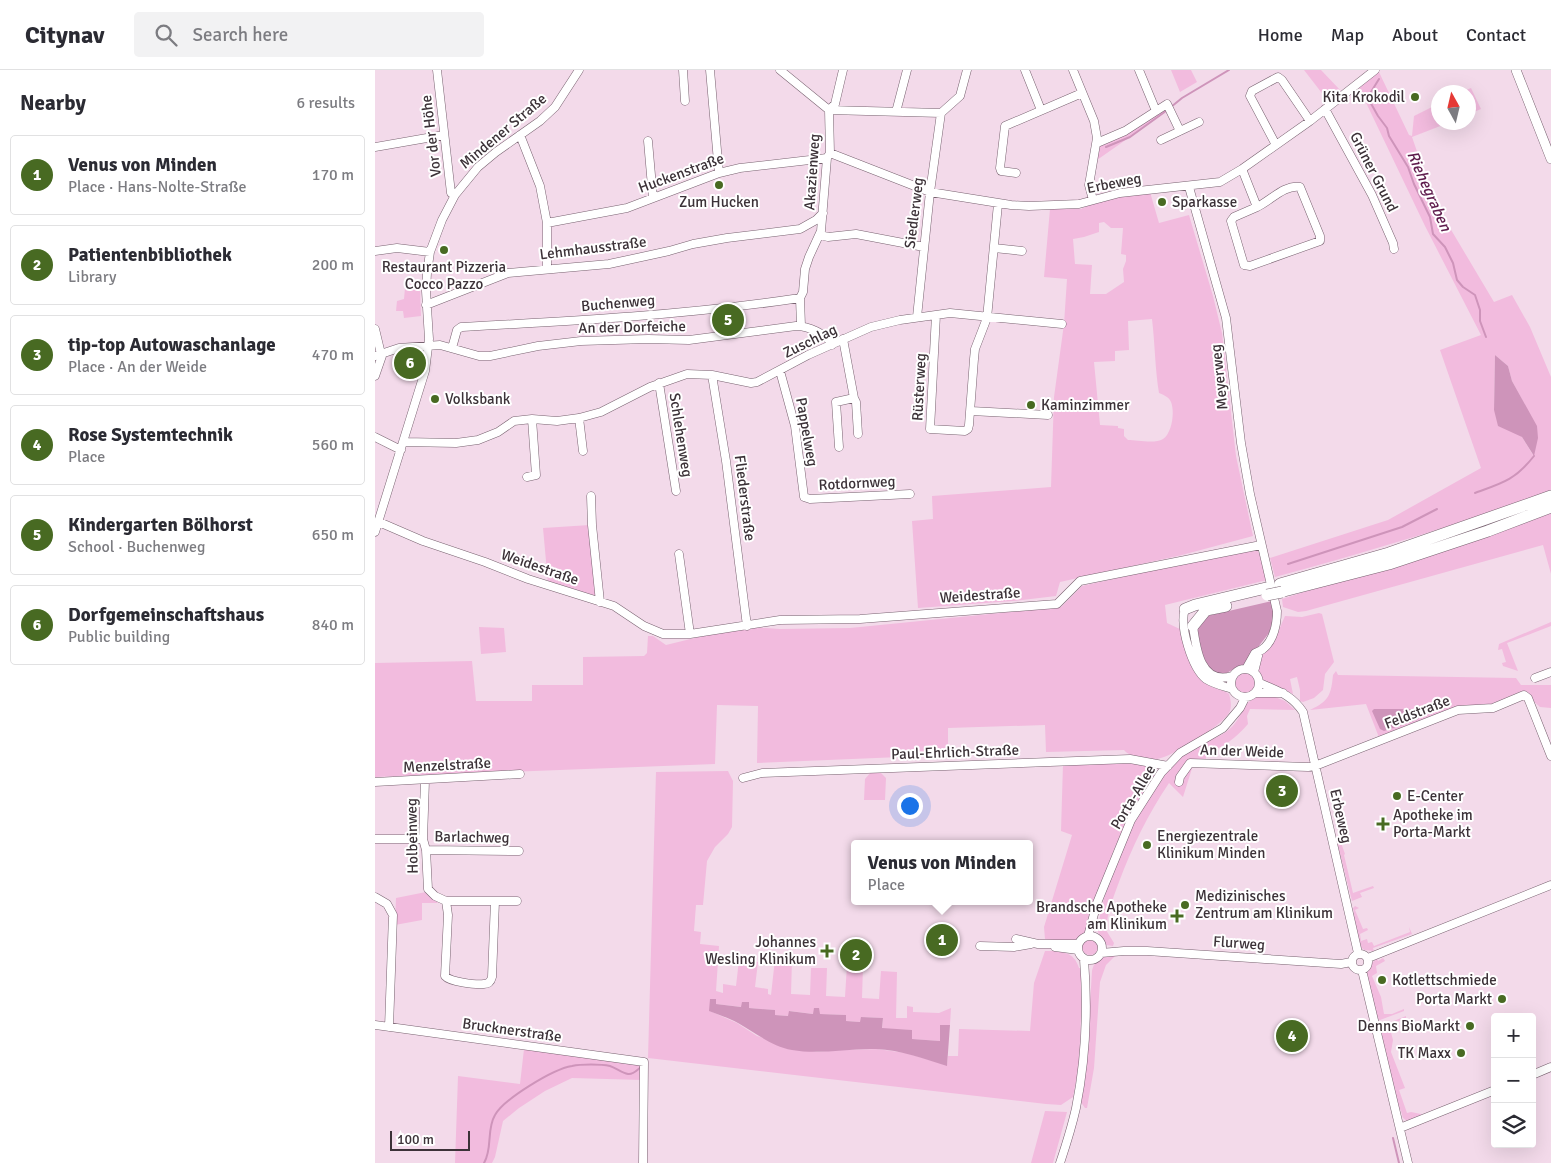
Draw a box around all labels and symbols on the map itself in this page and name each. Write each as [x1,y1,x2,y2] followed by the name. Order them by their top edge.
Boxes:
[1431,85,1476,130] north arrow
[1323,88,1405,106] place label: Kita Krokodil
[456,89,550,173] street label: Mindener Straße
[1409,91,1421,103] marker: Kita Krokodil
[417,94,445,178] street label: Vor der Höhe
[1346,129,1402,215] street label: Grüner Grund
[800,133,824,211] street label: Akazienweg
[1402,148,1456,236] water label: Riehegraben
[636,149,726,197] street label: Huckenstraße
[1085,169,1143,197] street label: Erbeweg
[901,176,927,250] street label: Siedlerweg
[713,179,725,191] marker: Zum Hucken
[679,193,759,211] place label: Zum Hucken
[1172,193,1237,211] place label: Sparkasse
[1156,196,1168,208] marker: Sparkasse
[539,233,647,263] street label: Lehmhausstraße
[438,244,450,256] marker: Restaurant Pizzeria Cocco Pazzo
[382,258,506,293] place label: Restaurant Pizzeria Cocco Pazzo
[580,291,656,315] street label: Buchenweg
[712,301,744,339] pin: 5
[578,317,686,337] street label: An der Dorfeiche
[780,320,840,362] street label: Zuschlag
[1207,343,1231,411] street label: Meyerweg
[394,344,426,382] pin: 6
[908,353,930,421] street label: Rüsterweg
[445,390,511,408] place label: Volksbank
[665,392,697,478] street label: Schlehenweg
[429,393,441,405] marker: Volksbank
[792,396,822,468] street label: Pappelweg
[1041,396,1130,414] place label: Kaminzimmer
[1025,399,1037,411] marker: Kaminzimmer
[731,454,759,542] street label: Fliederstraße
[818,472,896,494] street label: Rotdornweg
[499,545,581,589] street label: Weidestraße
[939,583,1021,607] street label: Weidestraße
[1382,691,1452,733] street label: Feldstraße
[891,741,1019,763] street label: Paul-Ehrlich-Straße
[1200,741,1284,761] street label: An der Weide
[403,754,491,776] street label: Menzelstraße
[1107,761,1159,833] street label: Porta-Allee
[1266,772,1298,810] pin: 3
[1326,787,1356,845] street label: Erbeweg
[1407,787,1464,805] place label: E-Center
[1391,790,1403,802] marker: E-Center
[897,793,923,819] your location
[402,798,422,874] street label: Holbeinweg
[1393,806,1473,841] place label: Apotheke im Porta-Markt
[1377,818,1389,830] marker: Apotheke im Porta-Markt
[434,827,510,847] street label: Barlachweg
[1157,827,1265,862] place label: Energiezentrale Klinikum Minden
[1141,839,1153,851] marker: Energiezentrale Klinikum Minden
[1195,887,1333,922] place label: Medizinisches Zentrum am Klinikum
[1036,898,1167,933] place label: Brandsche Apotheke am Klinikum
[1179,899,1191,911] marker: Medizinisches Zentrum am Klinikum
[1171,910,1183,922] marker: Brandsche Apotheke am Klinikum
[926,921,958,959] pin: 1
[1212,932,1266,954] street label: Flurweg
[705,933,816,968] place label: Johannes Wesling Klinikum
[840,936,872,974] pin: 2
[820,944,834,958] marker: Johannes Wesling Klinikum
[1392,971,1497,989] place label: Kotlettschmiede
[1376,974,1388,986] marker: Kotlettschmiede
[1416,990,1492,1008] place label: Porta Markt
[1496,993,1508,1005] marker: Porta Markt
[461,1014,563,1046] street label: Brucknerstraße
[1276,1017,1308,1055] pin: 4
[1358,1017,1460,1035] place label: Denns BioMarkt
[1464,1020,1476,1032] marker: Denns BioMarkt
[1398,1044,1451,1062] place label: TK Maxx
[1455,1047,1467,1059] marker: TK Maxx
[390,1128,470,1151] scale bar

